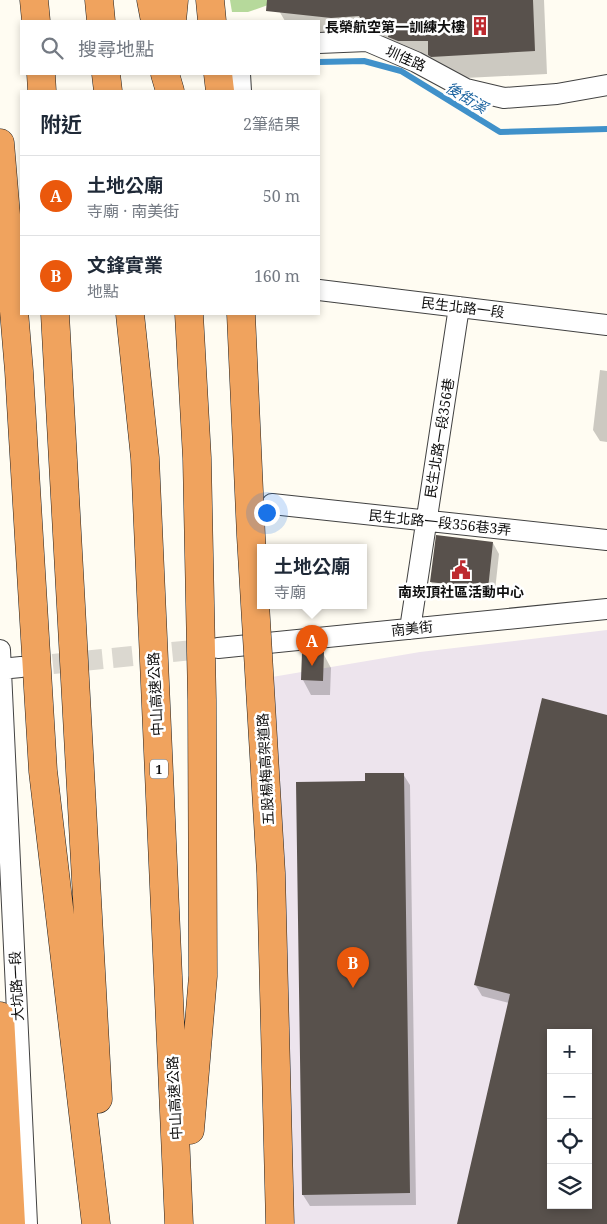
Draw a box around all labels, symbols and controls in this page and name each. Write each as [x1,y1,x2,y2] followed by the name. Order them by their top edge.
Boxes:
[469,15,491,37] building icon: 長榮航空第一訓練大樓
[325,17,465,36] place label: 長榮航空第一訓練大樓
[20,20,320,75] search box
[38,34,66,62] icon: search
[78,36,154,62] text: 搜尋地點
[383,41,429,75] street label: 圳佳路
[443,77,493,118] water label: 後街溪
[40,110,82,138] text: 附近
[243,113,300,135] text: 2筆結果
[87,172,163,198] text: 土地公廟
[50,185,62,207] text: A
[263,185,300,207] text: 50 m
[87,200,179,222] text: 寺廟 · 南美街
[87,252,163,278] text: 文鋒實業
[51,265,61,287] text: B
[254,265,300,287] text: 160 m
[87,280,119,302] text: 地點
[420,292,506,322] street label: 民生北路一段
[420,377,458,499] street label: 民生北路一段356巷
[254,500,280,526] your location
[368,505,512,539] street label: 民生北路一段356巷3弄
[257,544,367,609] popup
[274,553,350,579] text: 土地公廟
[450,559,472,581] public building icon: 南崁頂社區活動中心
[274,581,306,603] text: 寺廟
[398,582,524,601] place label: 南崁頂社區活動中心
[390,616,434,640] street label: 南美街
[296,625,328,666] pin: A
[143,652,167,736] street label: 中山高速公路
[253,713,277,825] street label: 五股楊梅高架道路
[150,760,168,779] road number: 1
[337,947,369,988] pin: B
[5,951,27,1021] street label: 大坑路一段
[547,1029,592,1209] map controls
[547,1029,592,1074] button: +
[162,1056,186,1140] street label: 中山高速公路
[547,1074,592,1119] button: −
[547,1119,592,1164] button: locate
[547,1164,592,1209] button: layers

